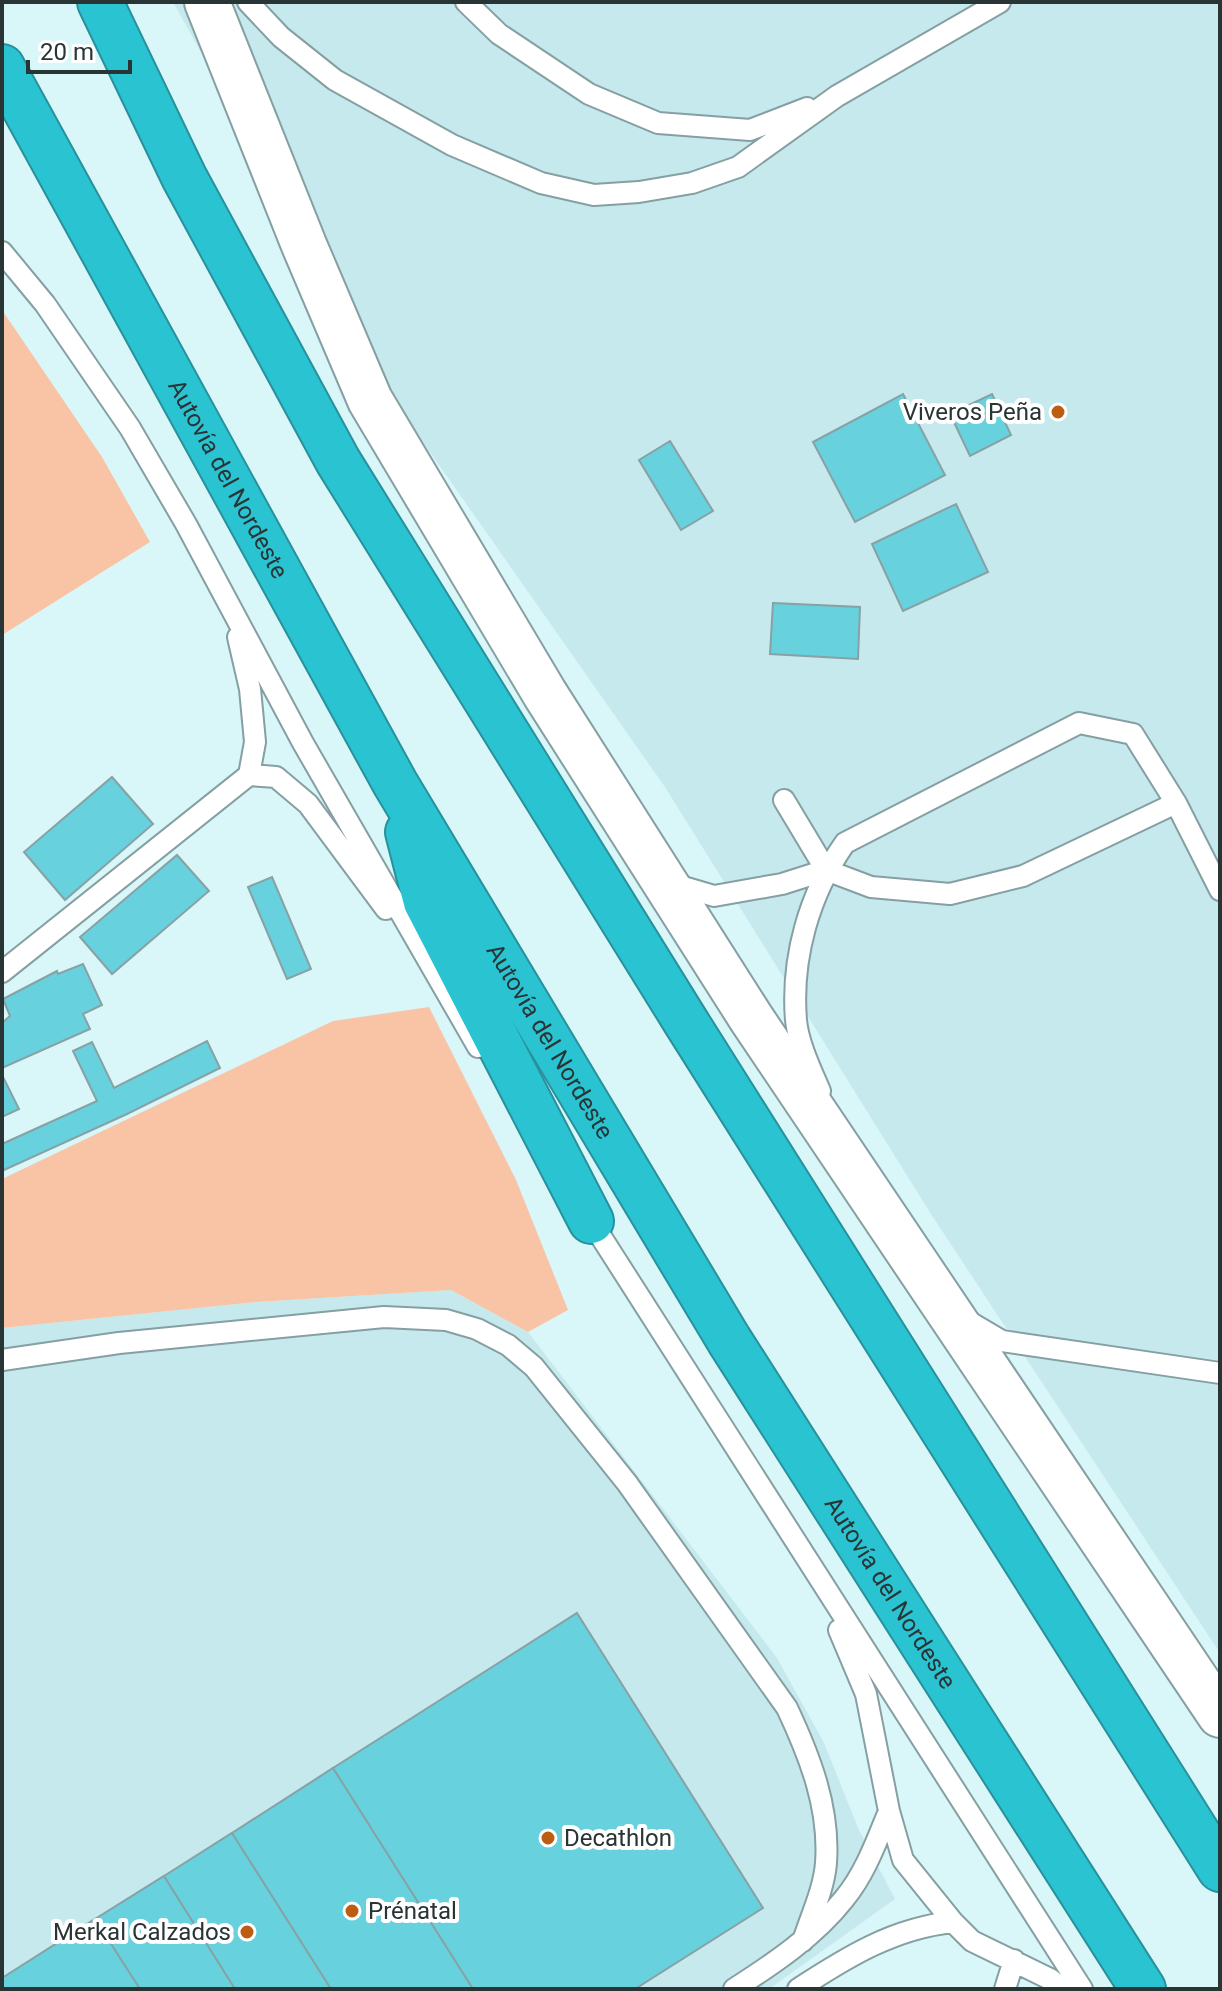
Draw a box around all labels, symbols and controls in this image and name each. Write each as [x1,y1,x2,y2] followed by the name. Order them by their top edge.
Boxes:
[28,24,130,74] scale bar
[40,38,94,66] text: 20 m
[162,375,294,583] street label: Autovía del Nordeste
[903,398,1042,426] place label: Viveros Peña
[1049,403,1067,421] marker: Viveros Peña
[481,939,619,1144] street label: Autovía del Nordeste
[819,1491,962,1694] street label: Autovía del Nordeste
[564,1824,672,1852] place label: Decathlon
[539,1829,557,1847] marker: Decathlon
[368,1897,457,1925] place label: Prénatal
[343,1902,361,1920] marker: Prénatal
[53,1918,231,1946] place label: Merkal Calzados
[238,1923,256,1941] marker: Merkal Calzados

